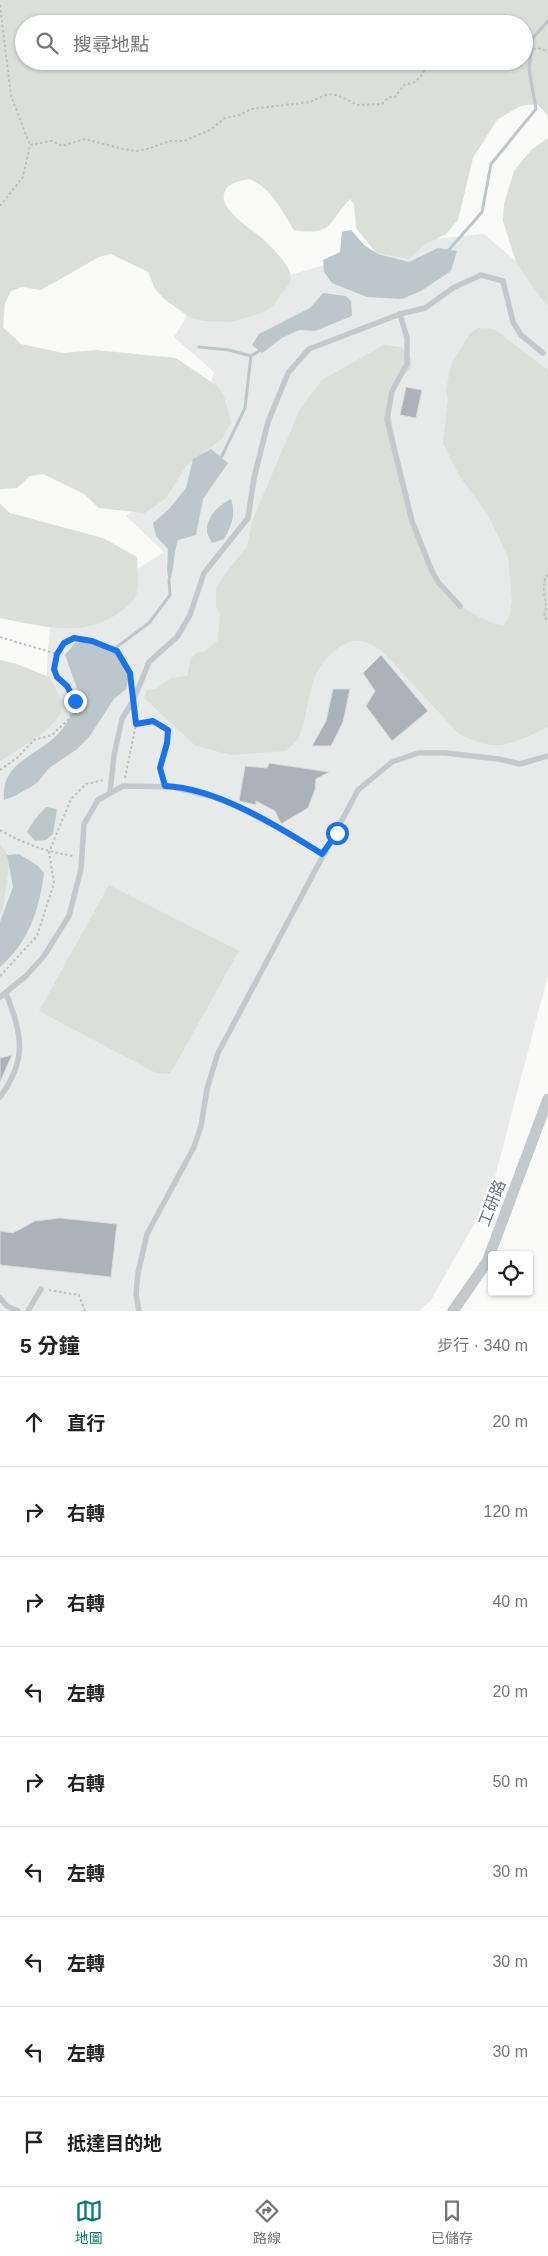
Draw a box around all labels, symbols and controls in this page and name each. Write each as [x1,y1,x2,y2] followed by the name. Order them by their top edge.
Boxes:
[15,15,533,70] search box
[33,29,61,57] icon: search
[73,34,149,55] text: 搜尋地點
[64,690,87,713] route end
[326,822,349,845] route start
[475,1178,509,1228] street label: 工研路
[488,1251,533,1296] map controls
[488,1251,533,1296] button: locate
[20,1334,80,1357] text: 5 分鐘
[437,1337,528,1354] text: 步行 · 340 m
[20,1408,48,1436] icon: ahead
[67,1413,105,1434] text: 直行
[492,1413,528,1430] text: 20 m
[20,1498,48,1526] icon: right
[67,1503,105,1524] text: 右轉
[484,1503,528,1520] text: 120 m
[20,1588,48,1616] icon: right
[67,1593,105,1614] text: 右轉
[492,1593,528,1610] text: 40 m
[20,1678,48,1706] icon: left
[67,1683,105,1704] text: 左轉
[492,1683,528,1700] text: 20 m
[20,1768,48,1796] icon: right
[67,1773,105,1794] text: 右轉
[492,1773,528,1790] text: 50 m
[20,1858,48,1886] icon: left
[67,1863,105,1884] text: 左轉
[492,1863,528,1880] text: 30 m
[20,1948,48,1976] icon: left
[67,1953,105,1974] text: 左轉
[492,1953,528,1970] text: 30 m
[20,2038,48,2066] icon: left
[67,2043,105,2064] text: 左轉
[492,2043,528,2060] text: 30 m
[20,2128,48,2156] icon: arrive
[67,2133,162,2154] text: 抵達目的地
[75,2197,103,2247] tab: 地圖
[253,2197,281,2247] tab: 路線
[431,2197,473,2247] tab: 已儲存

